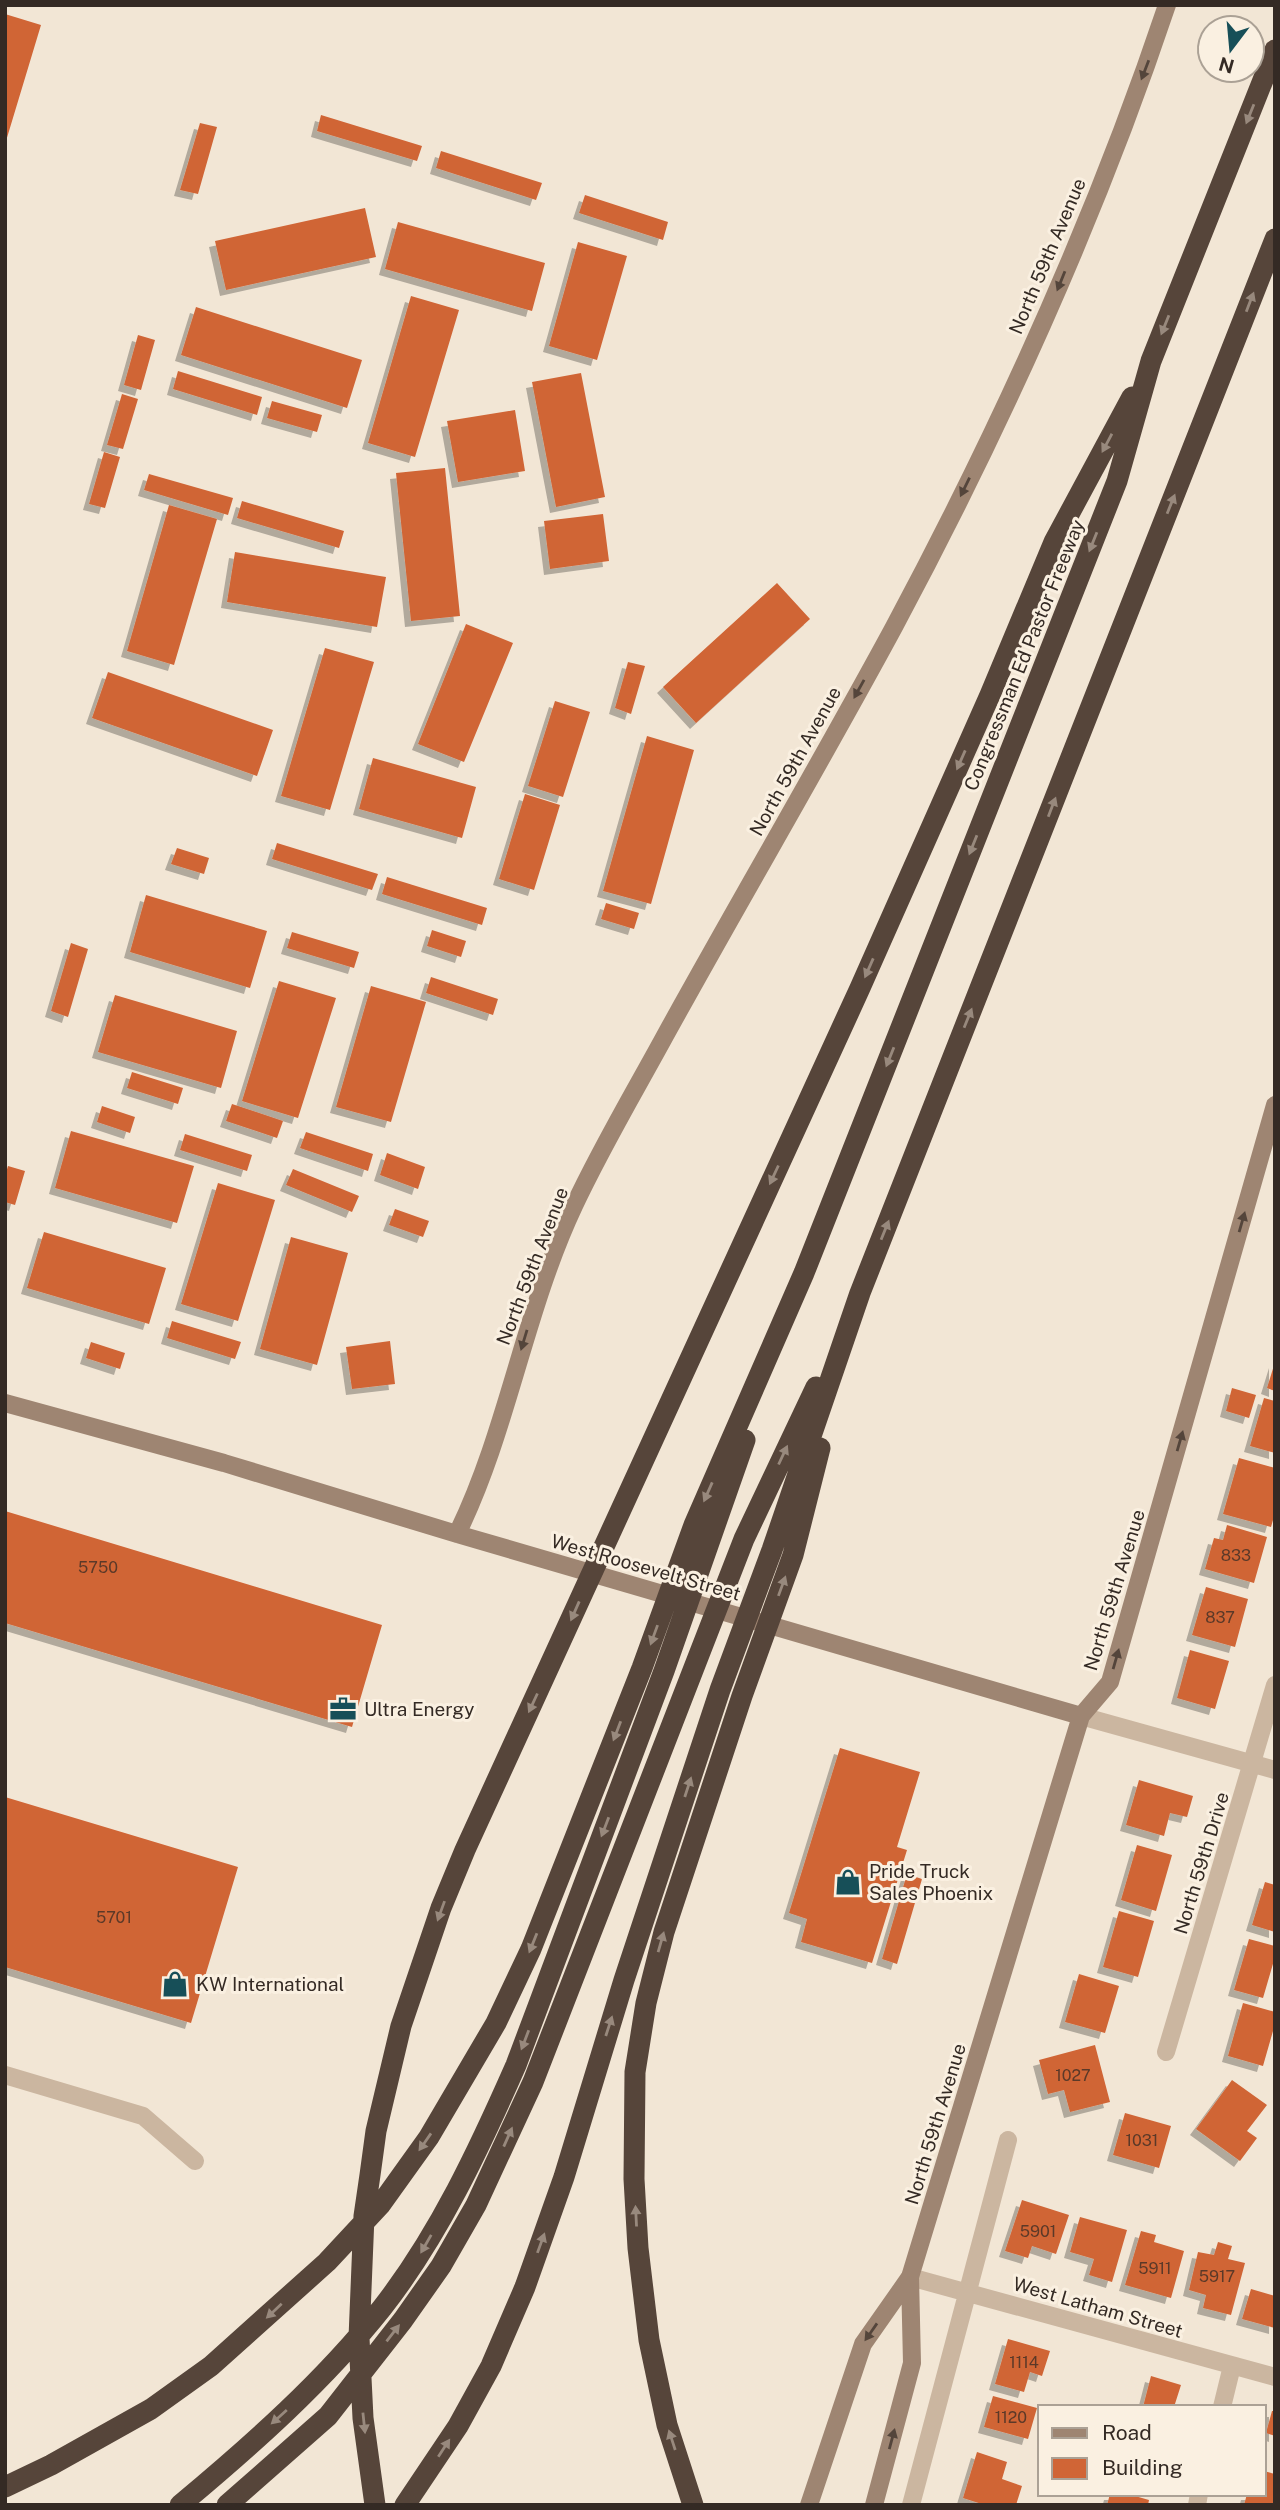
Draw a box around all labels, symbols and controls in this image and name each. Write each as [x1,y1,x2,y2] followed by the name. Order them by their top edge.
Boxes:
[1196,14,1266,84] north arrow
[1216,53,1236,78] text: N
[1139,59,1150,80] one-way arrow
[1245,103,1256,124] one-way arrow
[1004,175,1090,337] street label: North 59th Avenue
[1055,271,1066,292] one-way arrow
[1245,291,1256,312] one-way arrow
[1160,315,1171,336] one-way arrow
[1101,433,1113,452] one-way arrow
[959,477,971,497] one-way arrow
[1166,493,1177,514] one-way arrow
[959,516,1089,794] street label: Congressman Ed Pastor Freeway
[1087,532,1098,553] one-way arrow
[853,679,865,698] one-way arrow
[745,682,845,840] street label: North 59th Avenue
[955,750,966,771] one-way arrow
[1046,796,1057,817] one-way arrow
[968,835,979,856] one-way arrow
[863,958,874,979] one-way arrow
[963,1008,974,1029] one-way arrow
[884,1046,895,1067] one-way arrow
[768,1165,780,1185] one-way arrow
[492,1184,572,1348] street label: North 59th Avenue
[1237,1211,1247,1232] one-way arrow
[879,1219,890,1240] one-way arrow
[519,1330,529,1351] one-way arrow
[1175,1430,1185,1451] one-way arrow
[778,1445,789,1465] one-way arrow
[703,1482,714,1503] one-way arrow
[1079,1507,1149,1673] street label: North 59th Avenue
[549,1529,743,1605] street label: West Roosevelt Street
[1221,1546,1251,1565] house number: 833
[78,1558,118,1577] house number: 5750
[777,1575,788,1596] one-way arrow
[569,1601,580,1622] one-way arrow
[1205,1608,1235,1627] house number: 837
[648,1625,659,1646] one-way arrow
[1112,1648,1122,1669] one-way arrow
[528,1693,539,1713] one-way arrow
[328,1694,358,1724] office icon: Ultra Energy
[364,1698,474,1720] place label: Ultra Energy
[611,1721,622,1742] one-way arrow
[683,1776,694,1797] one-way arrow
[1169,1789,1233,1937] street label: North 59th Drive
[600,1816,611,1837] one-way arrow
[869,1860,994,1904] place label: Pride Truck Sales Phoenix
[833,1867,863,1897] shop icon: Pride Truck Sales Phoenix
[435,1900,446,1921] one-way arrow
[96,1908,132,1927] house number: 5701
[527,1932,538,1953] one-way arrow
[657,1932,667,1953] one-way arrow
[160,1969,190,1999] shop icon: KW International
[196,1973,344,1995] place label: KW International
[605,2016,615,2037] one-way arrow
[520,2029,531,2050] one-way arrow
[900,2041,970,2207] street label: North 59th Avenue
[1055,2066,1091,2085] house number: 1027
[503,2127,514,2148] one-way arrow
[1126,2131,1158,2150] house number: 1031
[418,2133,432,2151] one-way arrow
[630,2205,641,2227] one-way arrow
[1020,2222,1056,2241] house number: 5901
[535,2233,546,2254] one-way arrow
[420,2234,432,2254] one-way arrow
[1138,2259,1172,2278] house number: 5911
[1199,2267,1235,2286] house number: 5917
[1011,2272,1185,2342] street label: West Latham Street
[266,2303,283,2319] one-way arrow
[864,2323,878,2341] one-way arrow
[385,2324,400,2342] one-way arrow
[1009,2353,1039,2372] house number: 1114
[1038,2405,1266,2496] legend
[995,2408,1027,2427] house number: 1120
[270,2409,288,2425] one-way arrow
[359,2412,370,2434] one-way arrow
[1102,2420,1152,2445] text: Road
[887,2428,898,2450] one-way arrow
[666,2429,677,2450] one-way arrow
[437,2439,450,2458] one-way arrow
[1102,2455,1183,2480] text: Building

